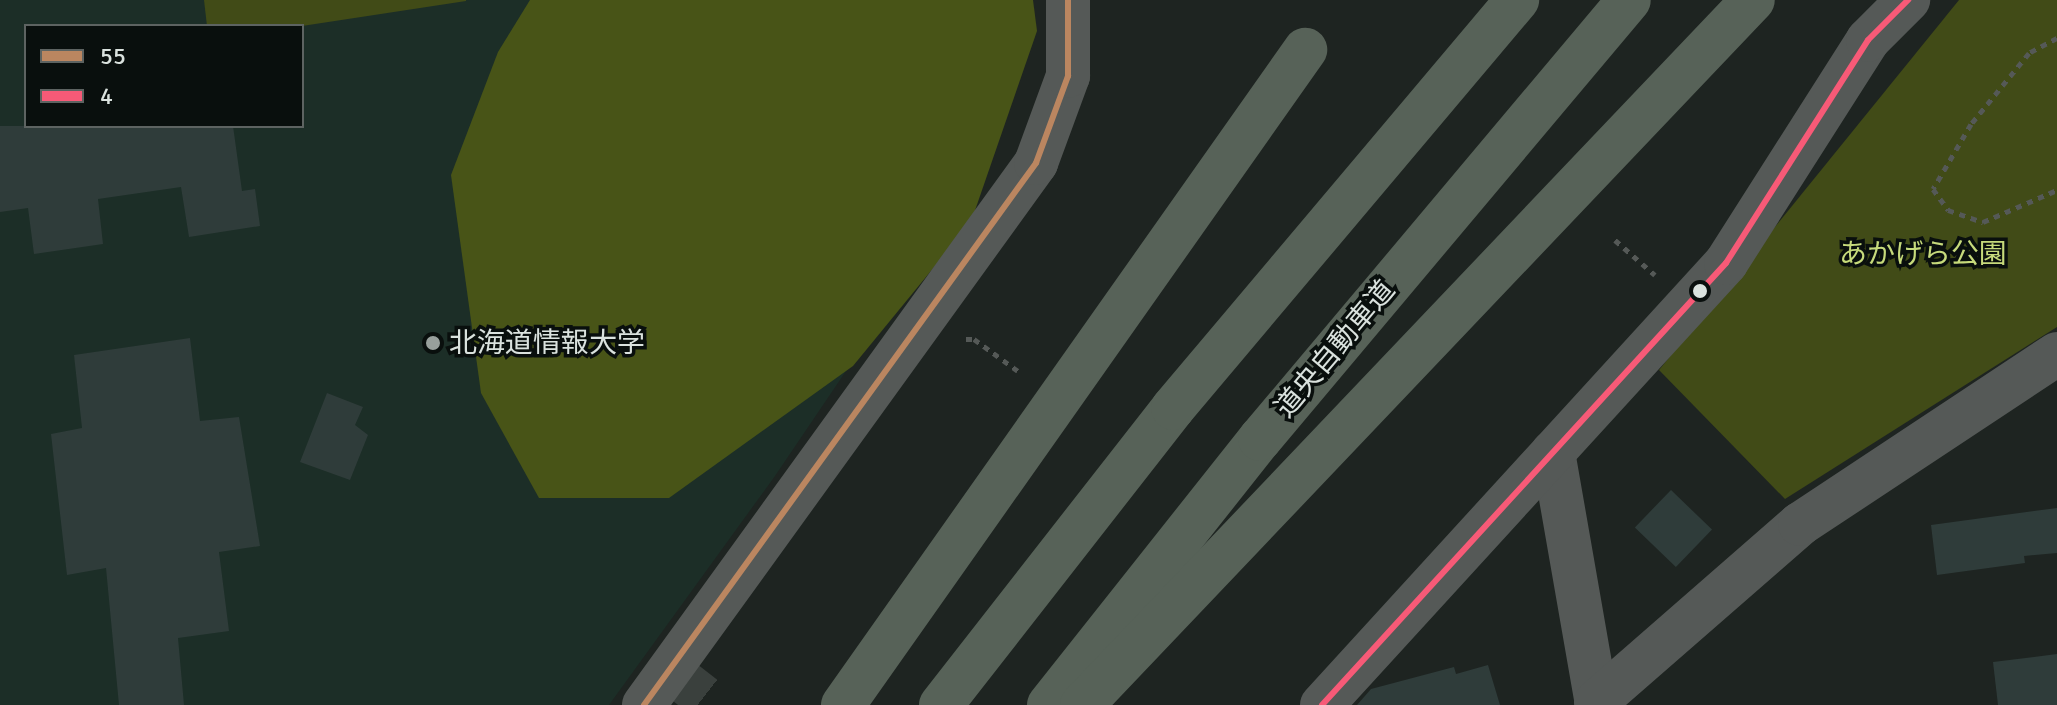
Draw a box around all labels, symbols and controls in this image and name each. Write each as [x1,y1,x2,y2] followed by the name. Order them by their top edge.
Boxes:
[24,24,304,128] legend
[100,41,126,71] text: 55
[100,81,113,111] text: 4
[1839,237,2007,271] park label: あかげら公園
[1268,274,1402,424] street label: 道央自動車道
[1692,283,1708,299] unlabelled marker
[449,326,645,360] place label: 北海道情報大学
[424,334,442,352] marker: 北海道情報大学

